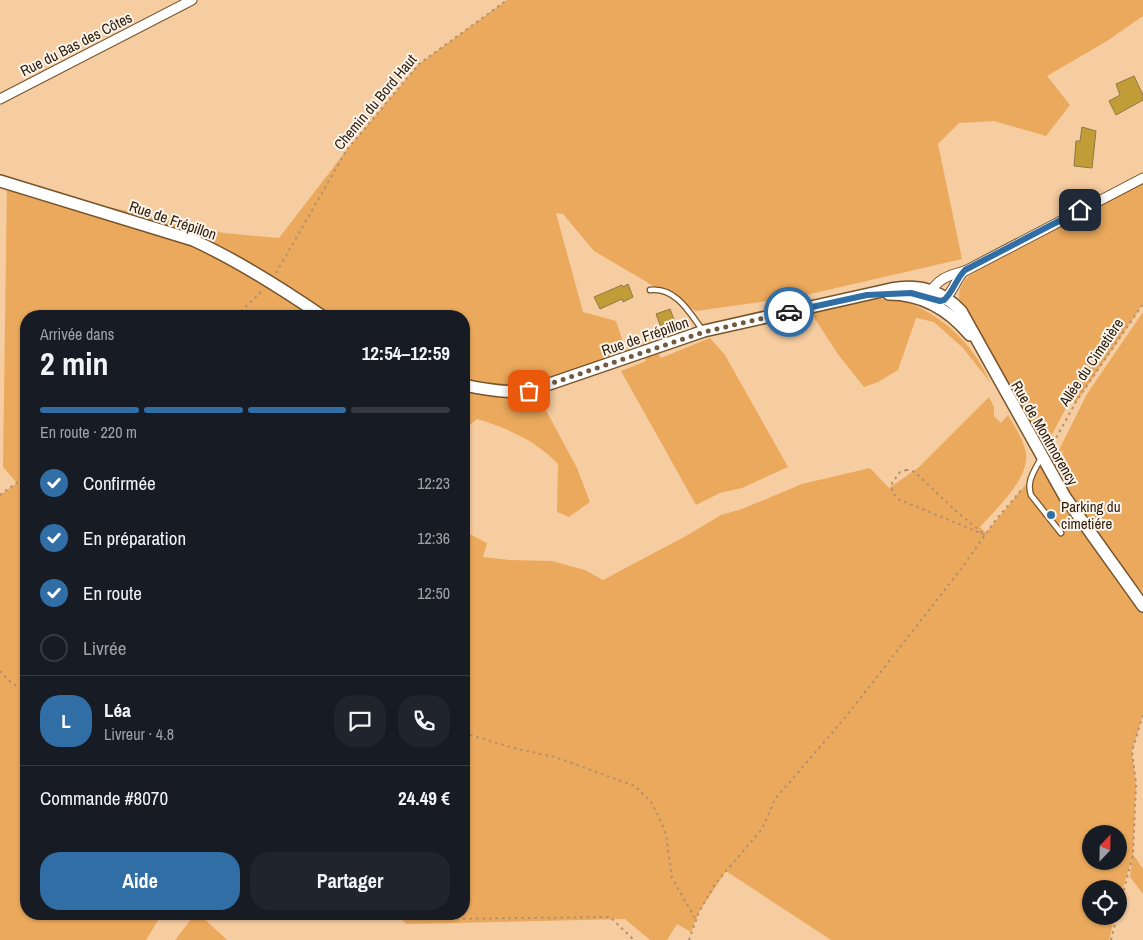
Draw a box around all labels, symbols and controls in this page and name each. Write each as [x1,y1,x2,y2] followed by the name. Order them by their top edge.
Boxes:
[16,7,136,81] street label: Rue du Bas des Côtes
[329,49,422,154] street label: Chemin du Bord Haut
[1059,189,1101,231] pin
[127,195,219,245] street label: Rue de Frépillon
[1066,196,1094,224] icon: home
[764,287,814,337] courier
[775,298,803,326] icon: car
[599,311,691,361] street label: Rue de Frépillon
[1053,314,1128,411] street label: Allée du Cimetière
[40,323,114,345] text: Arrivée dans
[362,340,450,366] text: 12:54–12:59
[40,342,109,385] text: 2 min
[508,370,550,412] pin
[515,377,543,405] icon: bag
[1007,377,1084,490] street label: Rue de Montmorency
[40,421,137,443] text: En route · 220 m
[40,469,68,497] icon: check
[83,470,156,496] text: Confirmée
[417,472,450,494] text: 12:23
[1061,496,1121,534] place label: Parking du cimetiére
[1045,509,1057,521] marker: Parking du cimetiére
[40,524,68,552] icon: check
[83,525,186,551] text: En préparation
[417,527,450,549] text: 12:36
[40,579,68,607] icon: check
[83,580,142,606] text: En route
[417,582,450,604] text: 12:50
[83,635,126,661] text: Livrée
[334,695,386,747] button: chat
[398,695,450,747] button: phone
[104,697,131,723] text: Léa
[61,708,71,734] text: L
[104,723,174,745] text: Livreur · 4.8
[40,785,168,811] text: Commande #8070
[398,785,450,811] text: 24.49 €
[1082,825,1128,870] north arrow
[1082,825,1127,925] map controls
[40,852,240,910] button: Aide
[250,852,450,910] button: Partager
[1082,880,1127,925] button: locate

